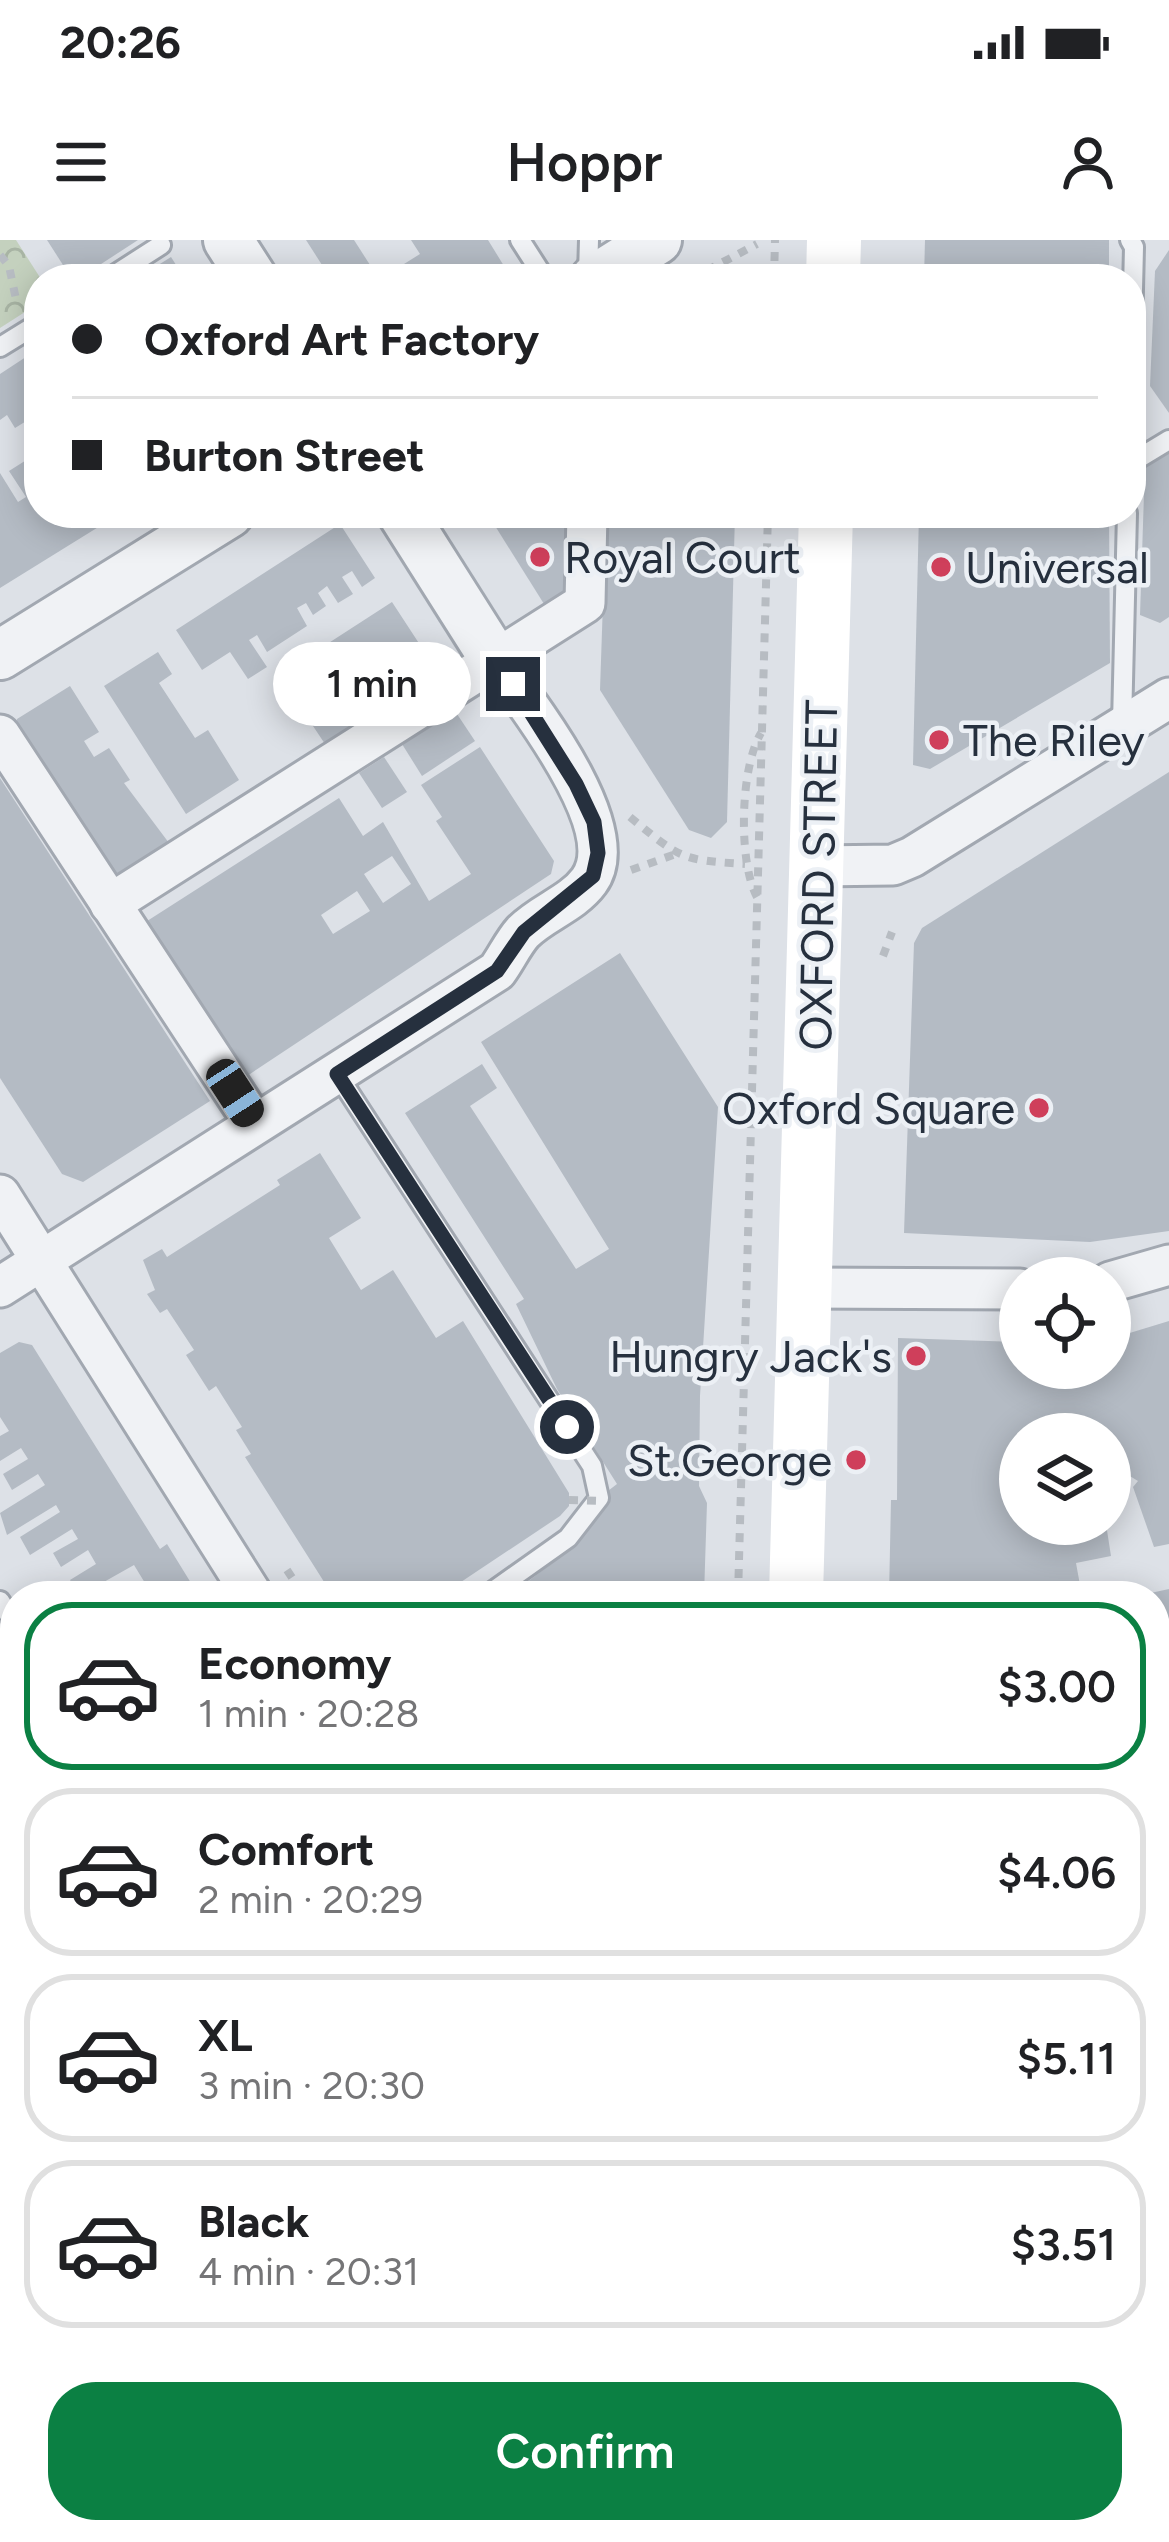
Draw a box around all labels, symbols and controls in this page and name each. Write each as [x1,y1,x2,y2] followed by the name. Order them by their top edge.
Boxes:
[60,15,181,69] text: 20:26
[48,129,114,195] icon: menu
[1055,129,1121,195] icon: person
[507,130,662,195] text: Hoppr
[144,312,539,366] text: Oxford Art Factory
[144,428,425,482] text: Burton Street
[564,530,801,584] place label: Royal Court
[965,540,1149,594] place label: Universal
[527,544,553,570] marker: Royal Court
[928,554,954,580] marker: Universal
[273,642,471,726] callout: 1 min
[486,657,540,711] route end
[326,660,418,707] text: 1 min
[788,699,848,1051] street label: OXFORD STREET
[963,713,1145,767] place label: The Riley
[926,727,952,753] marker: The Riley
[200,1053,270,1133] car
[722,1081,1015,1135] place label: Oxford Square
[1026,1095,1052,1121] marker: Oxford Square
[999,1257,1131,1545] map controls
[999,1257,1131,1389] button: locate
[609,1329,892,1383] place label: Hungry Jack's
[903,1343,929,1369] marker: Hungry Jack's
[540,1400,594,1454] route start
[999,1413,1131,1545] button: layers
[627,1433,832,1487] place label: St.George
[843,1447,869,1473] marker: St.George
[54,1632,162,1740] icon: car
[198,1636,391,1690] text: Economy
[998,1659,1116,1713] text: $3.00
[198,1690,419,1737] text: 1 min · 20:28
[54,1818,162,1926] icon: car
[198,1822,374,1876] text: Comfort
[997,1845,1116,1899] text: $4.06
[198,1876,423,1923] text: 2 min · 20:29
[54,2004,162,2112] icon: car
[198,2008,253,2062] text: XL
[1017,2031,1116,2085] text: $5.11
[198,2062,425,2109] text: 3 min · 20:30
[54,2190,162,2298] icon: car
[198,2194,309,2248] text: Black
[1011,2217,1116,2271] text: $3.51
[198,2248,419,2295] text: 4 min · 20:31
[48,2382,1122,2520] button: Confirm

